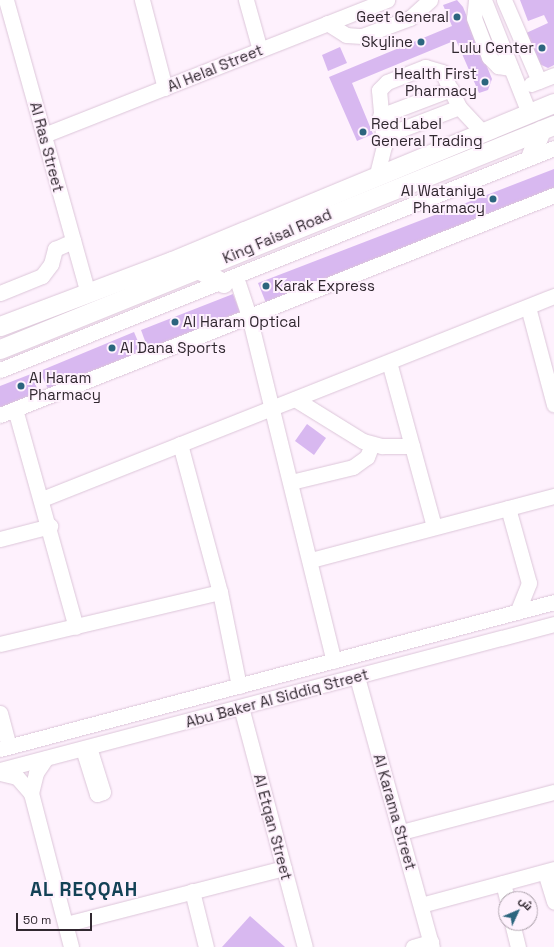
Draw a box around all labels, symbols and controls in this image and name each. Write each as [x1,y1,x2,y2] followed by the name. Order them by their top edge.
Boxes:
[356,8,449,26] place label: Geet General
[452,12,462,22] marker: Geet General
[361,33,413,51] place label: Skyline
[416,37,426,47] marker: Skyline
[451,39,534,57] place label: Lulu Center
[165,41,265,95] street label: Al Helal Street
[537,43,547,53] marker: Lulu Center
[394,64,477,99] place label: Health First Pharmacy
[480,77,490,87] marker: Health First Pharmacy
[26,100,68,194] street label: Al Ras Street
[371,114,483,149] place label: Red Label General Trading
[358,127,368,137] marker: Red Label General Trading
[401,181,485,216] place label: Al Wataniya Pharmacy
[488,194,498,204] marker: Al Wataniya Pharmacy
[220,205,334,267] street label: King Faisal Road
[274,277,375,295] place label: Karak Express
[261,281,271,291] marker: Karak Express
[183,313,300,331] place label: Al Haram Optical
[170,317,180,327] marker: Al Haram Optical
[120,339,226,357] place label: Al Dana Sports
[107,343,117,353] marker: Al Dana Sports
[29,368,101,403] place label: Al Haram Pharmacy
[16,381,26,391] marker: Al Haram Pharmacy
[183,665,371,731] street label: Abu Baker Al Siddiq Street
[370,752,420,872] street label: Al Karama Street
[250,772,296,882] street label: Al Etqan Street
[30,879,138,901] district label: AL REQQAH
[498,891,538,931] north arrow
[516,893,536,913] text: ش
[18,905,94,931] scale bar
[23,912,51,928] text: 50 m

